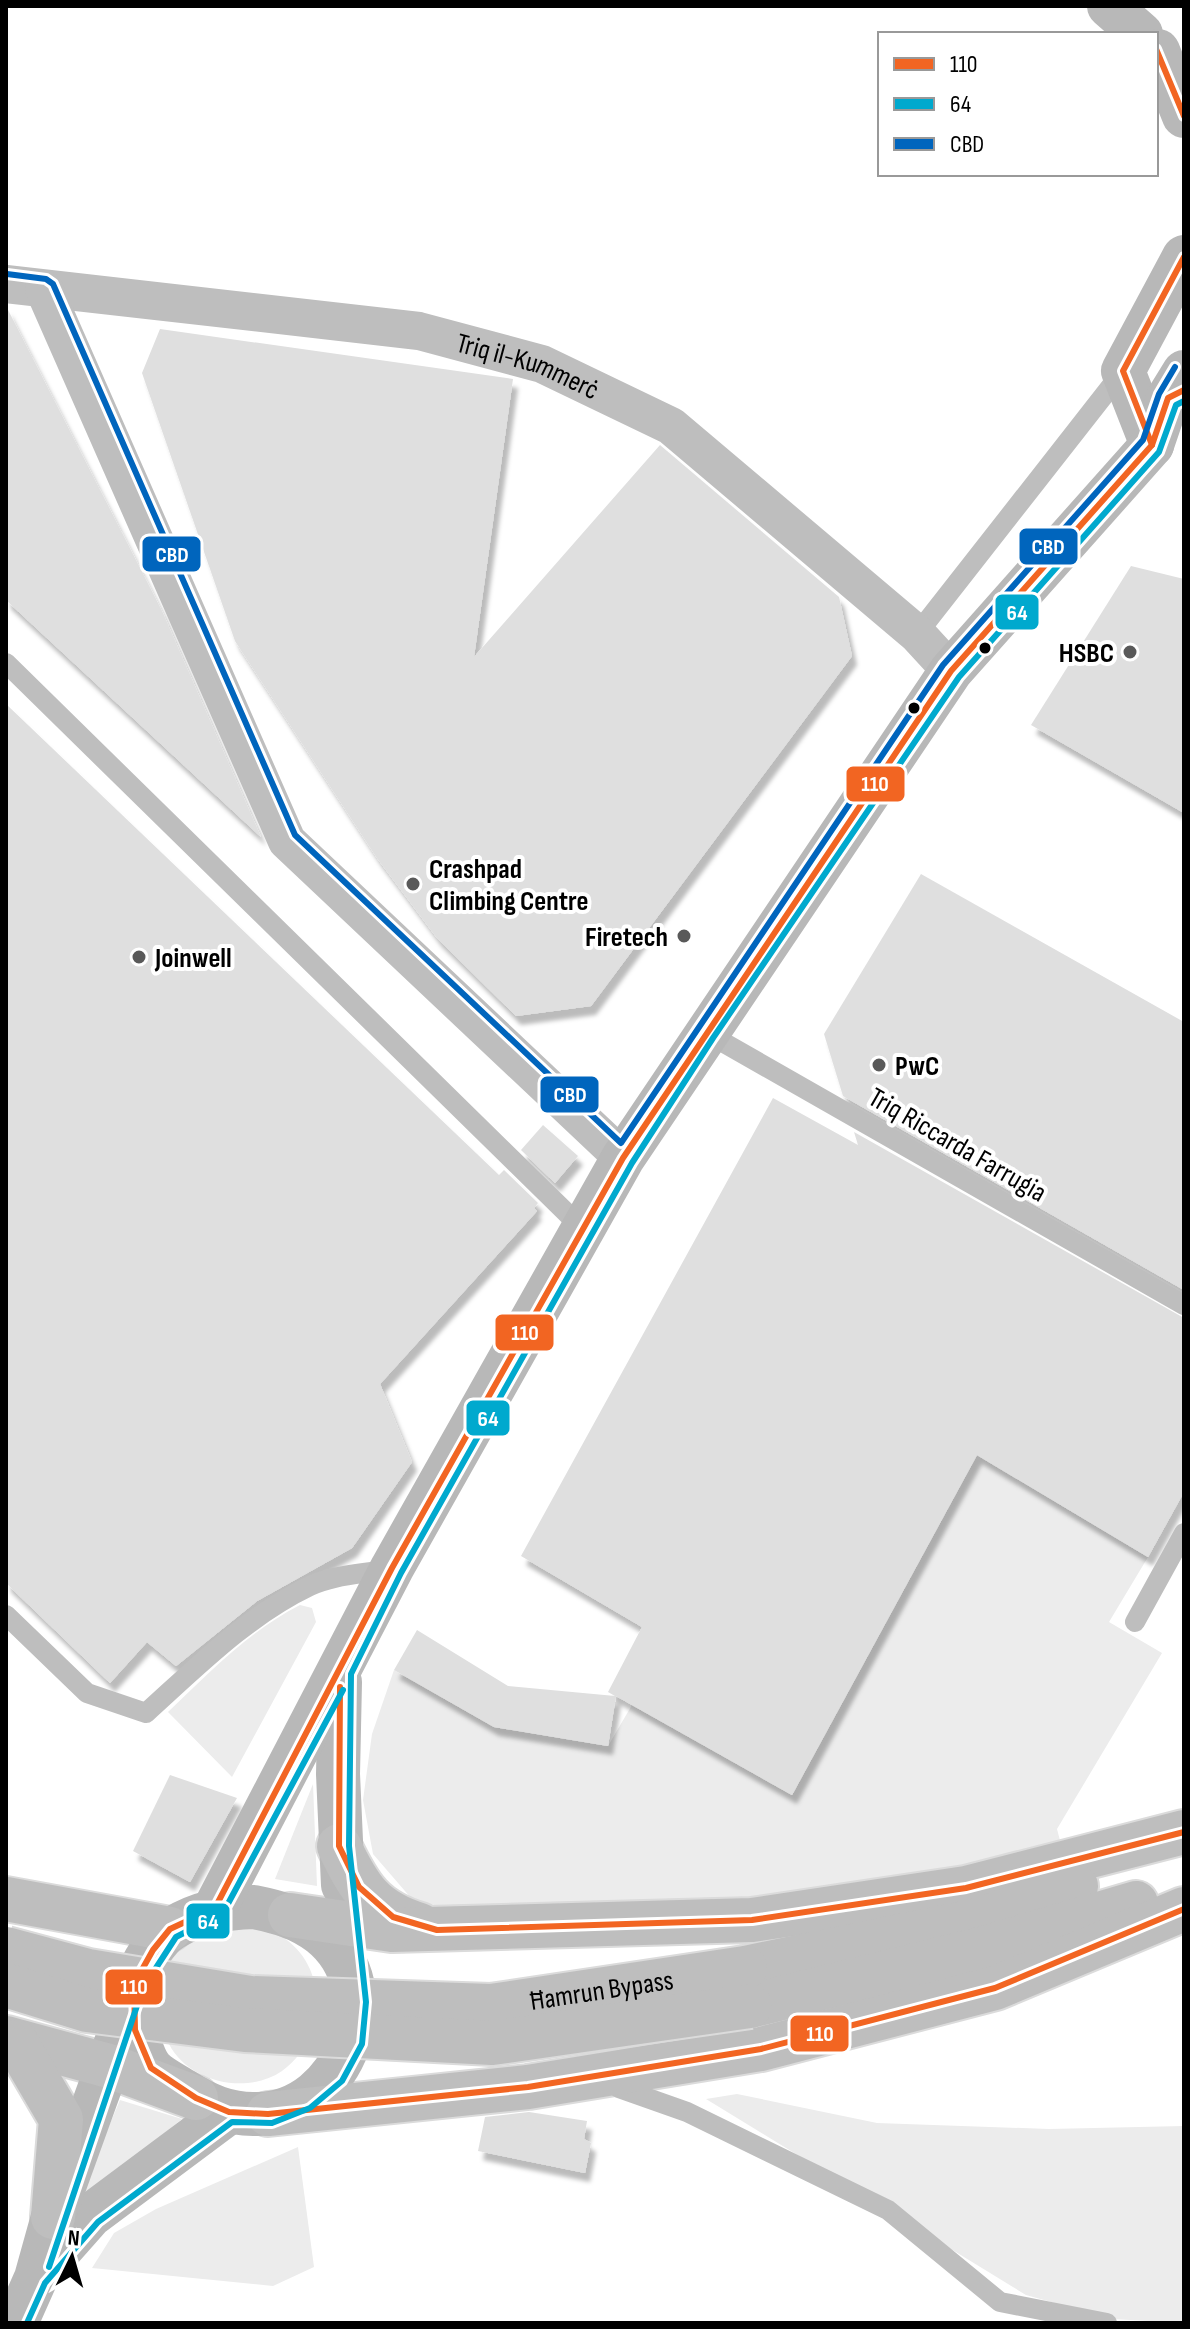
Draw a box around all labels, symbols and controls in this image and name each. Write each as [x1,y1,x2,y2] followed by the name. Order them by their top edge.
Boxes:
[878,32,1158,176] legend
[950,50,978,79] text: 110
[950,90,971,119] text: 64
[950,130,984,159] text: CBD
[453,327,604,407] street label: Triq il-Kummerċ
[1018,527,1079,566] line badge: CBD
[1031,534,1065,561] text: CBD
[141,535,202,573] line badge: CBD
[155,542,189,569] text: CBD
[994,593,1040,631] line badge: 64
[1007,600,1027,627] text: 64
[1059,637,1114,670] place label: HSBC
[977,640,993,656] unlabelled marker
[1121,643,1139,661] marker: HSBC
[906,700,922,716] unlabelled marker
[845,765,906,803] line badge: 110
[861,771,889,798] text: 110
[429,853,588,918] place label: Crashpad Climbing Centre
[404,875,422,893] marker: Crashpad Climbing Centre
[585,921,668,954] place label: Firetech
[675,927,693,945] marker: Firetech
[154,942,232,975] place label: Joinwell
[130,948,148,966] marker: Joinwell
[895,1050,939,1083] place label: PwC
[870,1056,888,1074] marker: PwC
[539,1075,600,1114] line badge: CBD
[862,1081,1052,1210] street label: Triq Riccarda Farrugia
[553,1082,587,1109] text: CBD
[494,1313,555,1352] line badge: 110
[511,1320,539,1347] text: 110
[465,1399,511,1437] line badge: 64
[478,1406,498,1433] text: 64
[185,1902,231,1940] line badge: 64
[198,1909,218,1936] text: 64
[528,1964,676,2018] street label: Ħamrun Bypass
[104,1968,164,2006] line badge: 110
[120,1974,148,2001] text: 110
[789,2014,850,2053] line badge: 110
[806,2021,834,2048] text: 110
[32,2217,112,2297] north arrow
[67,2225,81,2253] text: N

